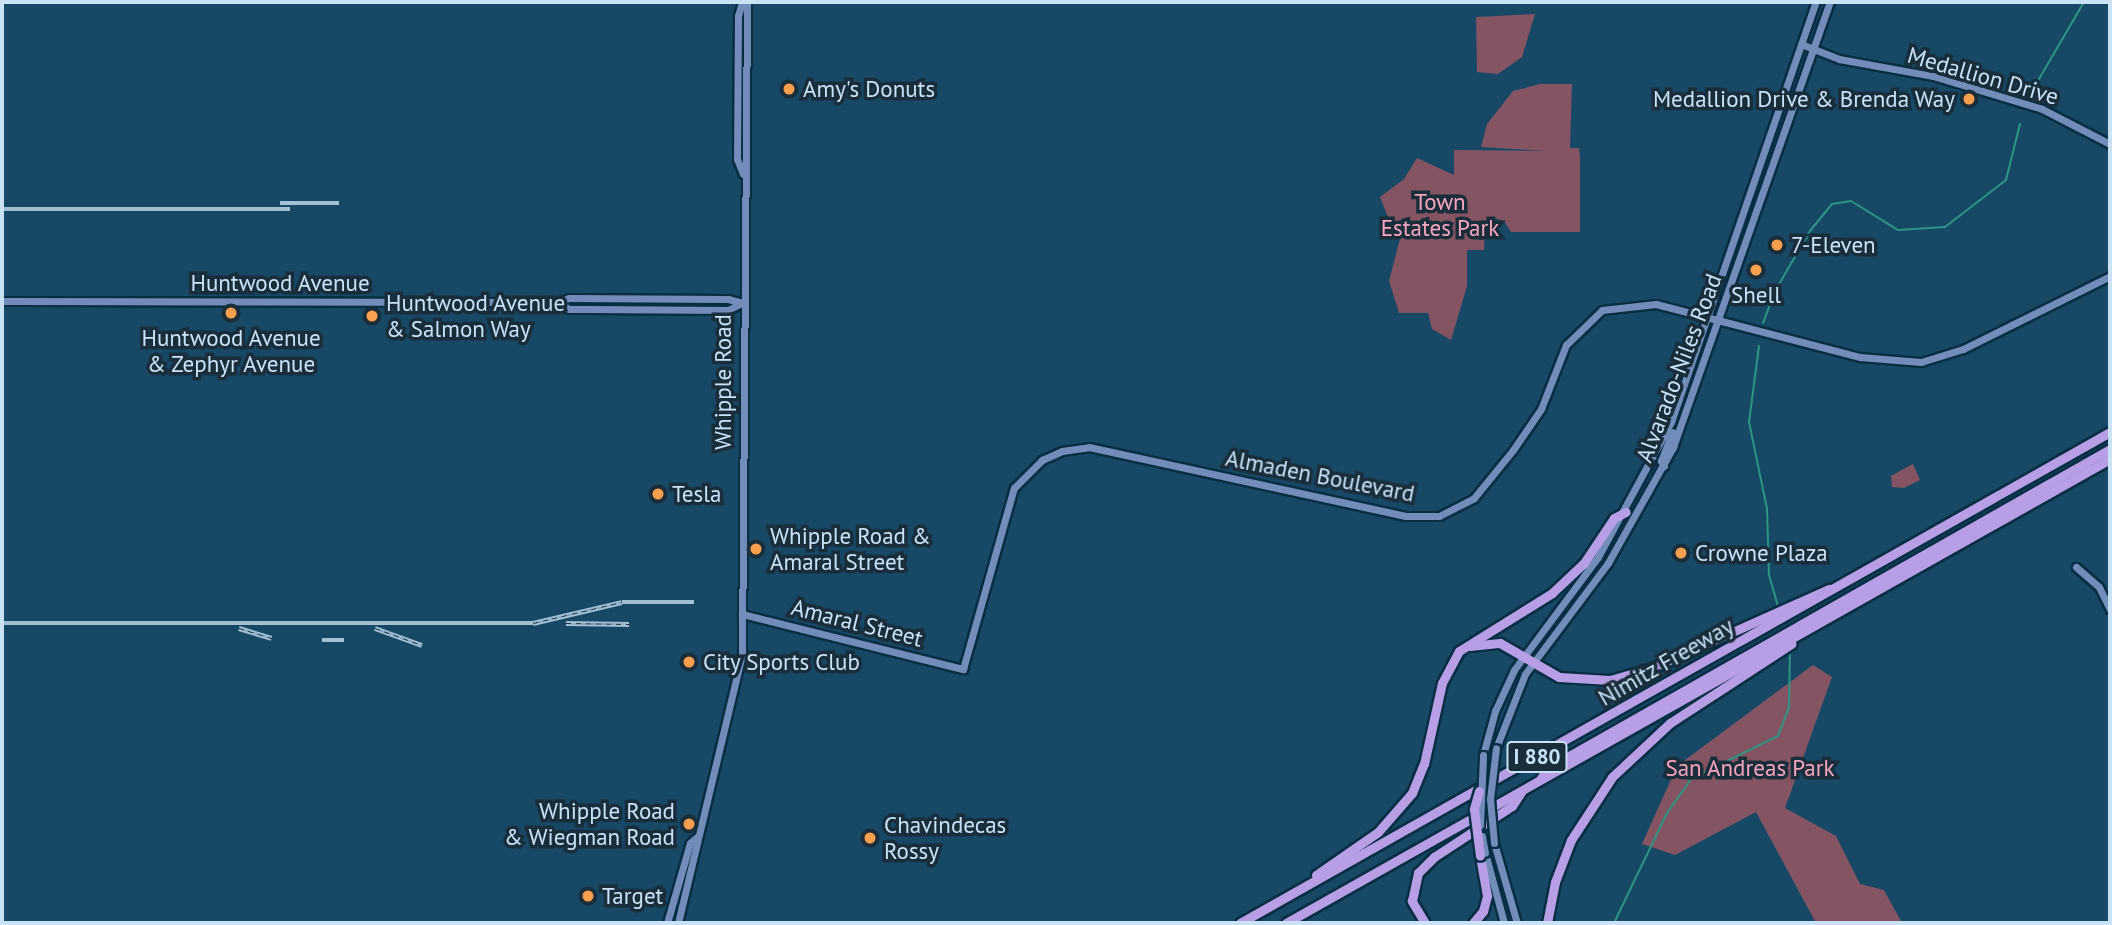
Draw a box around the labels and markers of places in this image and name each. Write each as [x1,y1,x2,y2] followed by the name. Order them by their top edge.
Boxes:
[803,75,935,103] place label: Amy's Donuts
[781,81,797,97] marker: Amy's Donuts
[1652,85,1955,113] place label: Medallion Drive & Brenda Way
[1961,91,1977,107] marker: Medallion Drive & Brenda Way
[1791,231,1876,259] place label: 7-Eleven
[1769,237,1785,253] marker: 7-Eleven
[1748,262,1764,278] marker: Shell
[1731,281,1781,309] place label: Shell
[386,289,566,343] place label: Huntwood Avenue & Salmon Way
[223,305,239,321] marker: Huntwood Avenue & Zephyr Avenue
[364,308,380,324] marker: Huntwood Avenue & Salmon Way
[141,324,321,378] place label: Huntwood Avenue & Zephyr Avenue
[672,480,721,508] place label: Tesla
[650,486,666,502] marker: Tesla
[770,522,931,576] place label: Whipple Road & Amaral Street
[1695,539,1828,567] place label: Crowne Plaza
[748,541,764,557] marker: Whipple Road & Amaral Street
[1673,545,1689,561] marker: Crowne Plaza
[703,648,861,676] place label: City Sports Club
[681,654,697,670] marker: City Sports Club
[504,797,675,851] place label: Whipple Road & Wiegman Road
[884,811,1006,865] place label: Chavindecas Rossy
[681,816,697,832] marker: Whipple Road & Wiegman Road
[862,830,878,846] marker: Chavindecas Rossy
[602,882,663,910] place label: Target
[580,888,596,904] marker: Target

